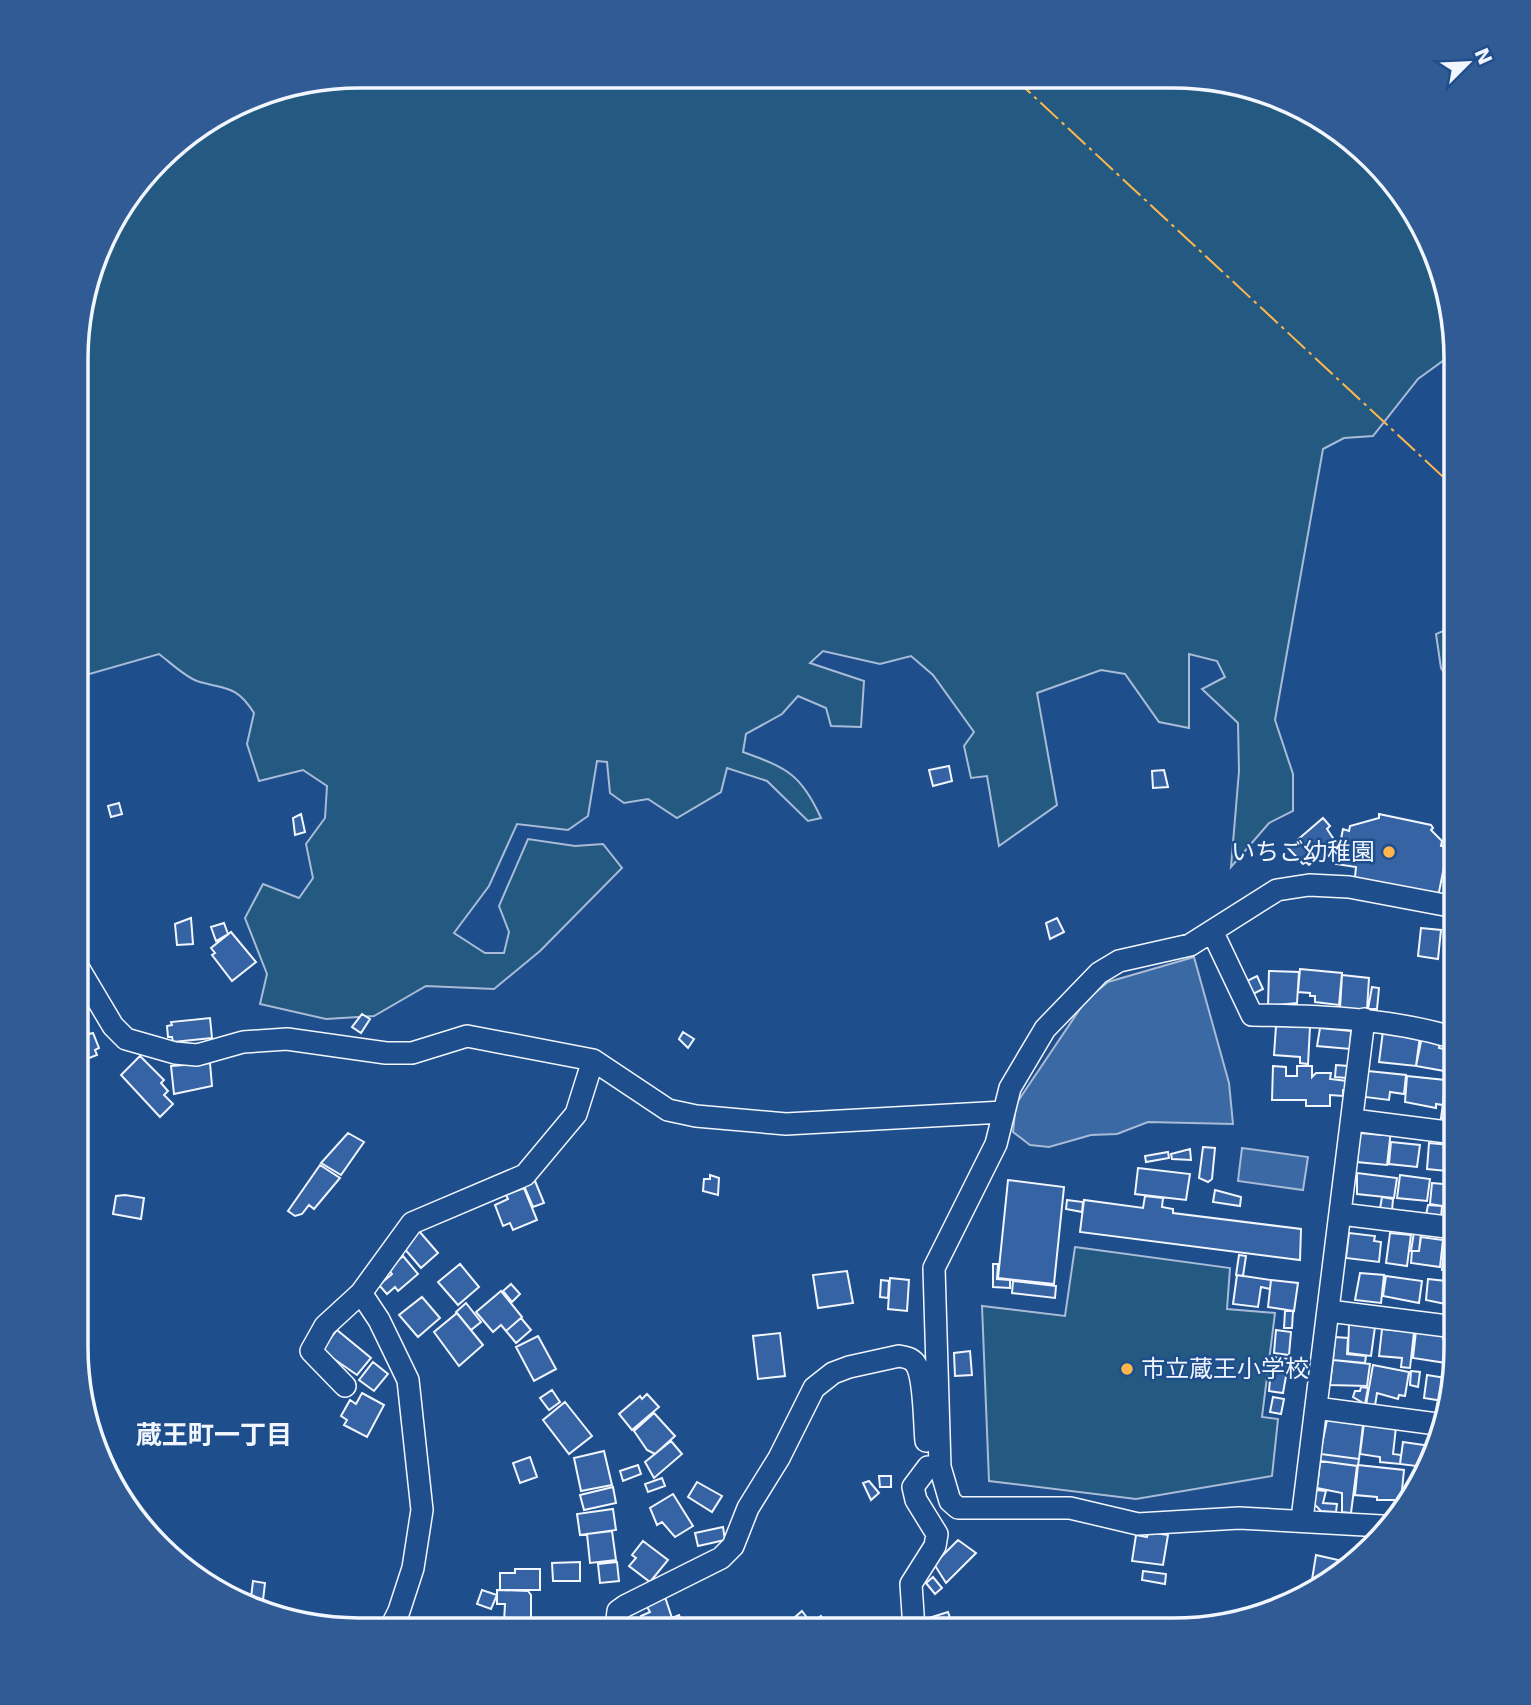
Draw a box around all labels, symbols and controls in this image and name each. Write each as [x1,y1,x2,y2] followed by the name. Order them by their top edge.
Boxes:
[1433,28,1503,98] north arrow
[1470,44,1497,68] text: N
[1231,838,1375,866] place label: いちご幼稚園
[1381,844,1397,860] marker: いちご幼稚園
[1141,1355,1309,1383] place label: 市立蔵王小学校
[1119,1361,1135,1377] marker: 市立蔵王小学校
[136,1420,292,1450] district label: 蔵王町一丁目

